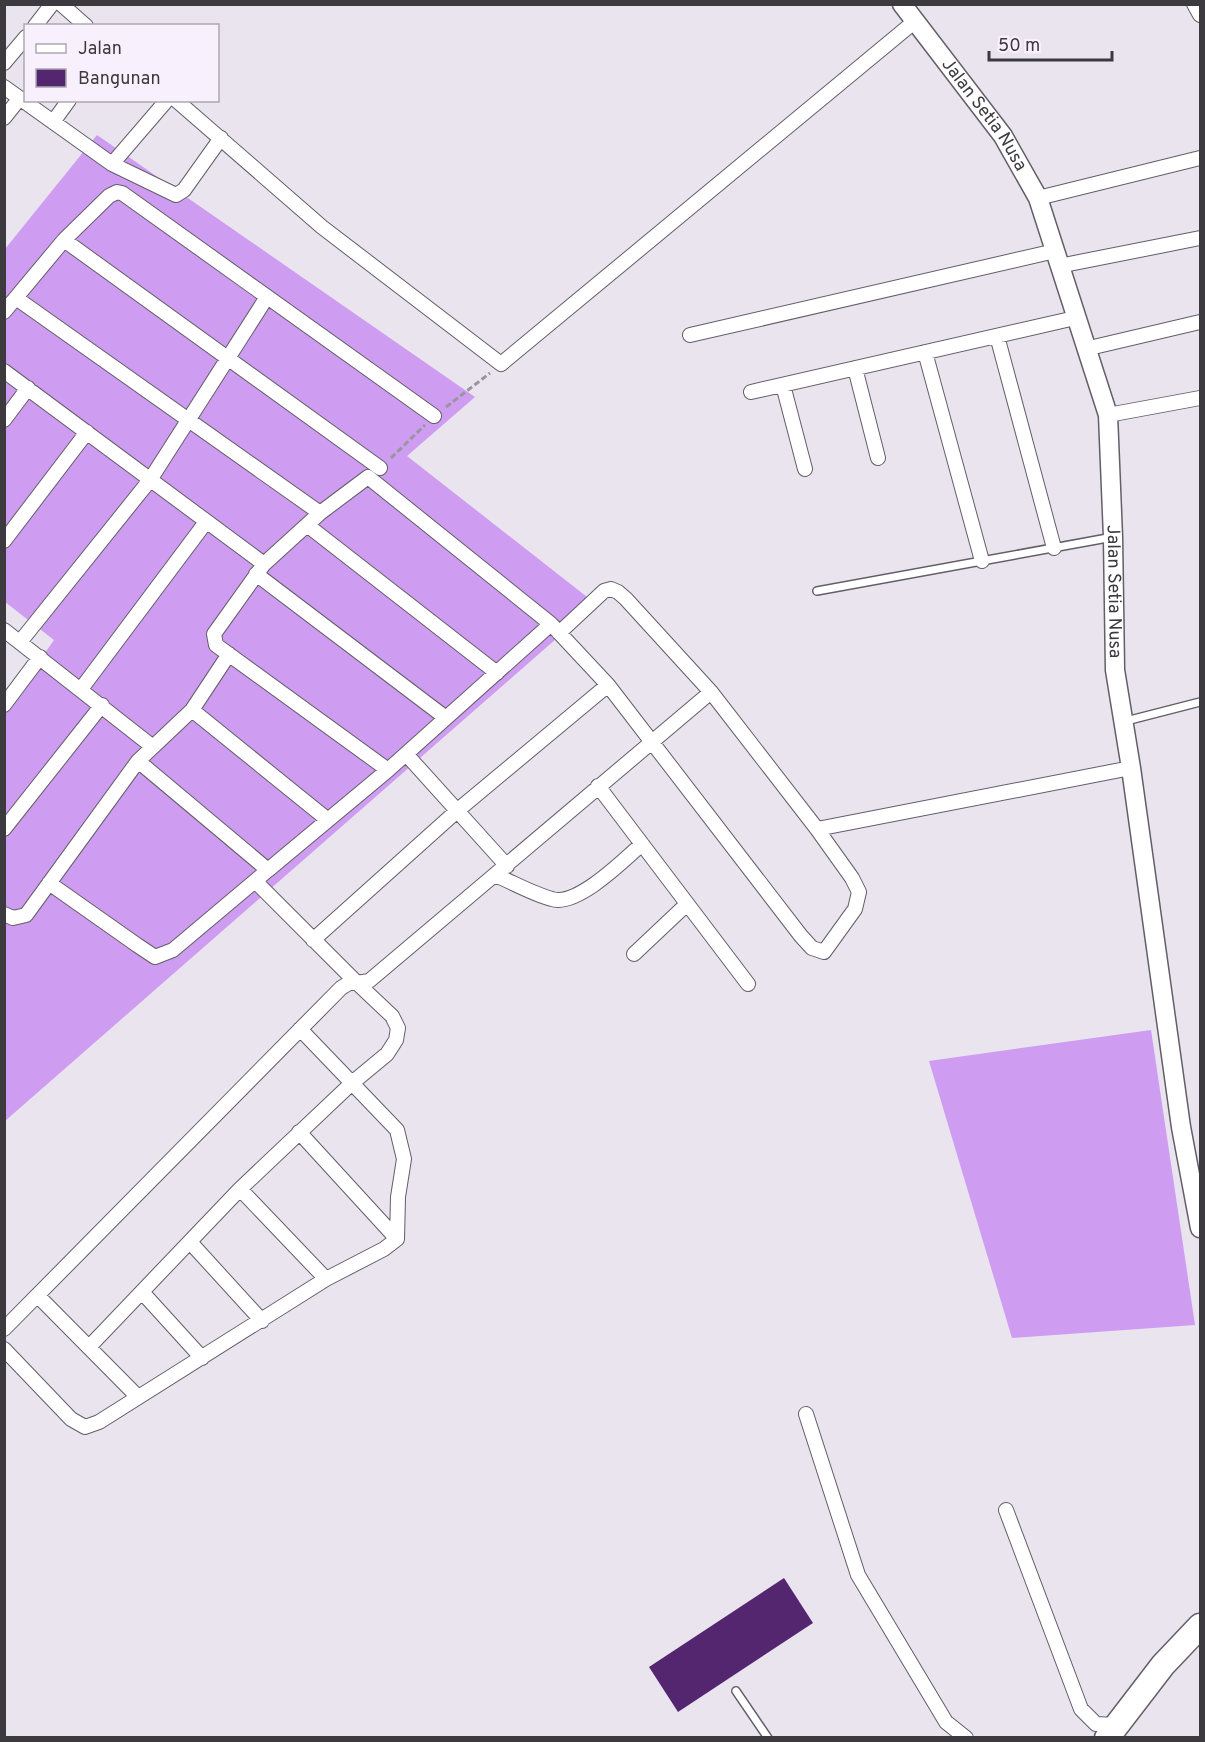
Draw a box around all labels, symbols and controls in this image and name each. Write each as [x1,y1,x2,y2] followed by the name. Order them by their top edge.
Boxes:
[24,24,219,102] legend
[989,24,1112,62] scale bar
[998,35,1040,58] text: 50 m
[78,38,122,61] text: Jalan
[936,54,1032,175] street label: Jalan Setia Nusa
[78,68,161,91] text: Bangunan
[1101,524,1126,658] street label: Jalan Setia Nusa

